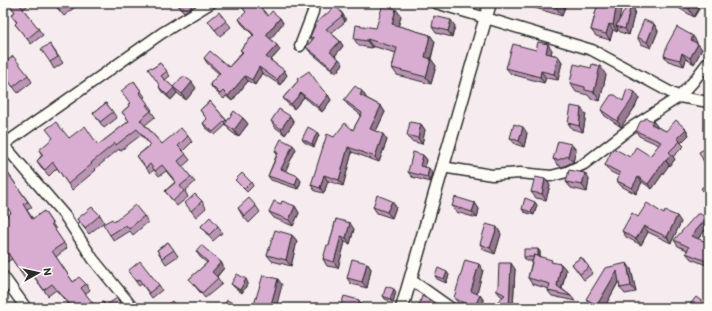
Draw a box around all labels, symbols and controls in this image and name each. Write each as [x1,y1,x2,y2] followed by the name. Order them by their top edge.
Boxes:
[18,253,58,293] north arrow
[40,267,54,276] text: N

